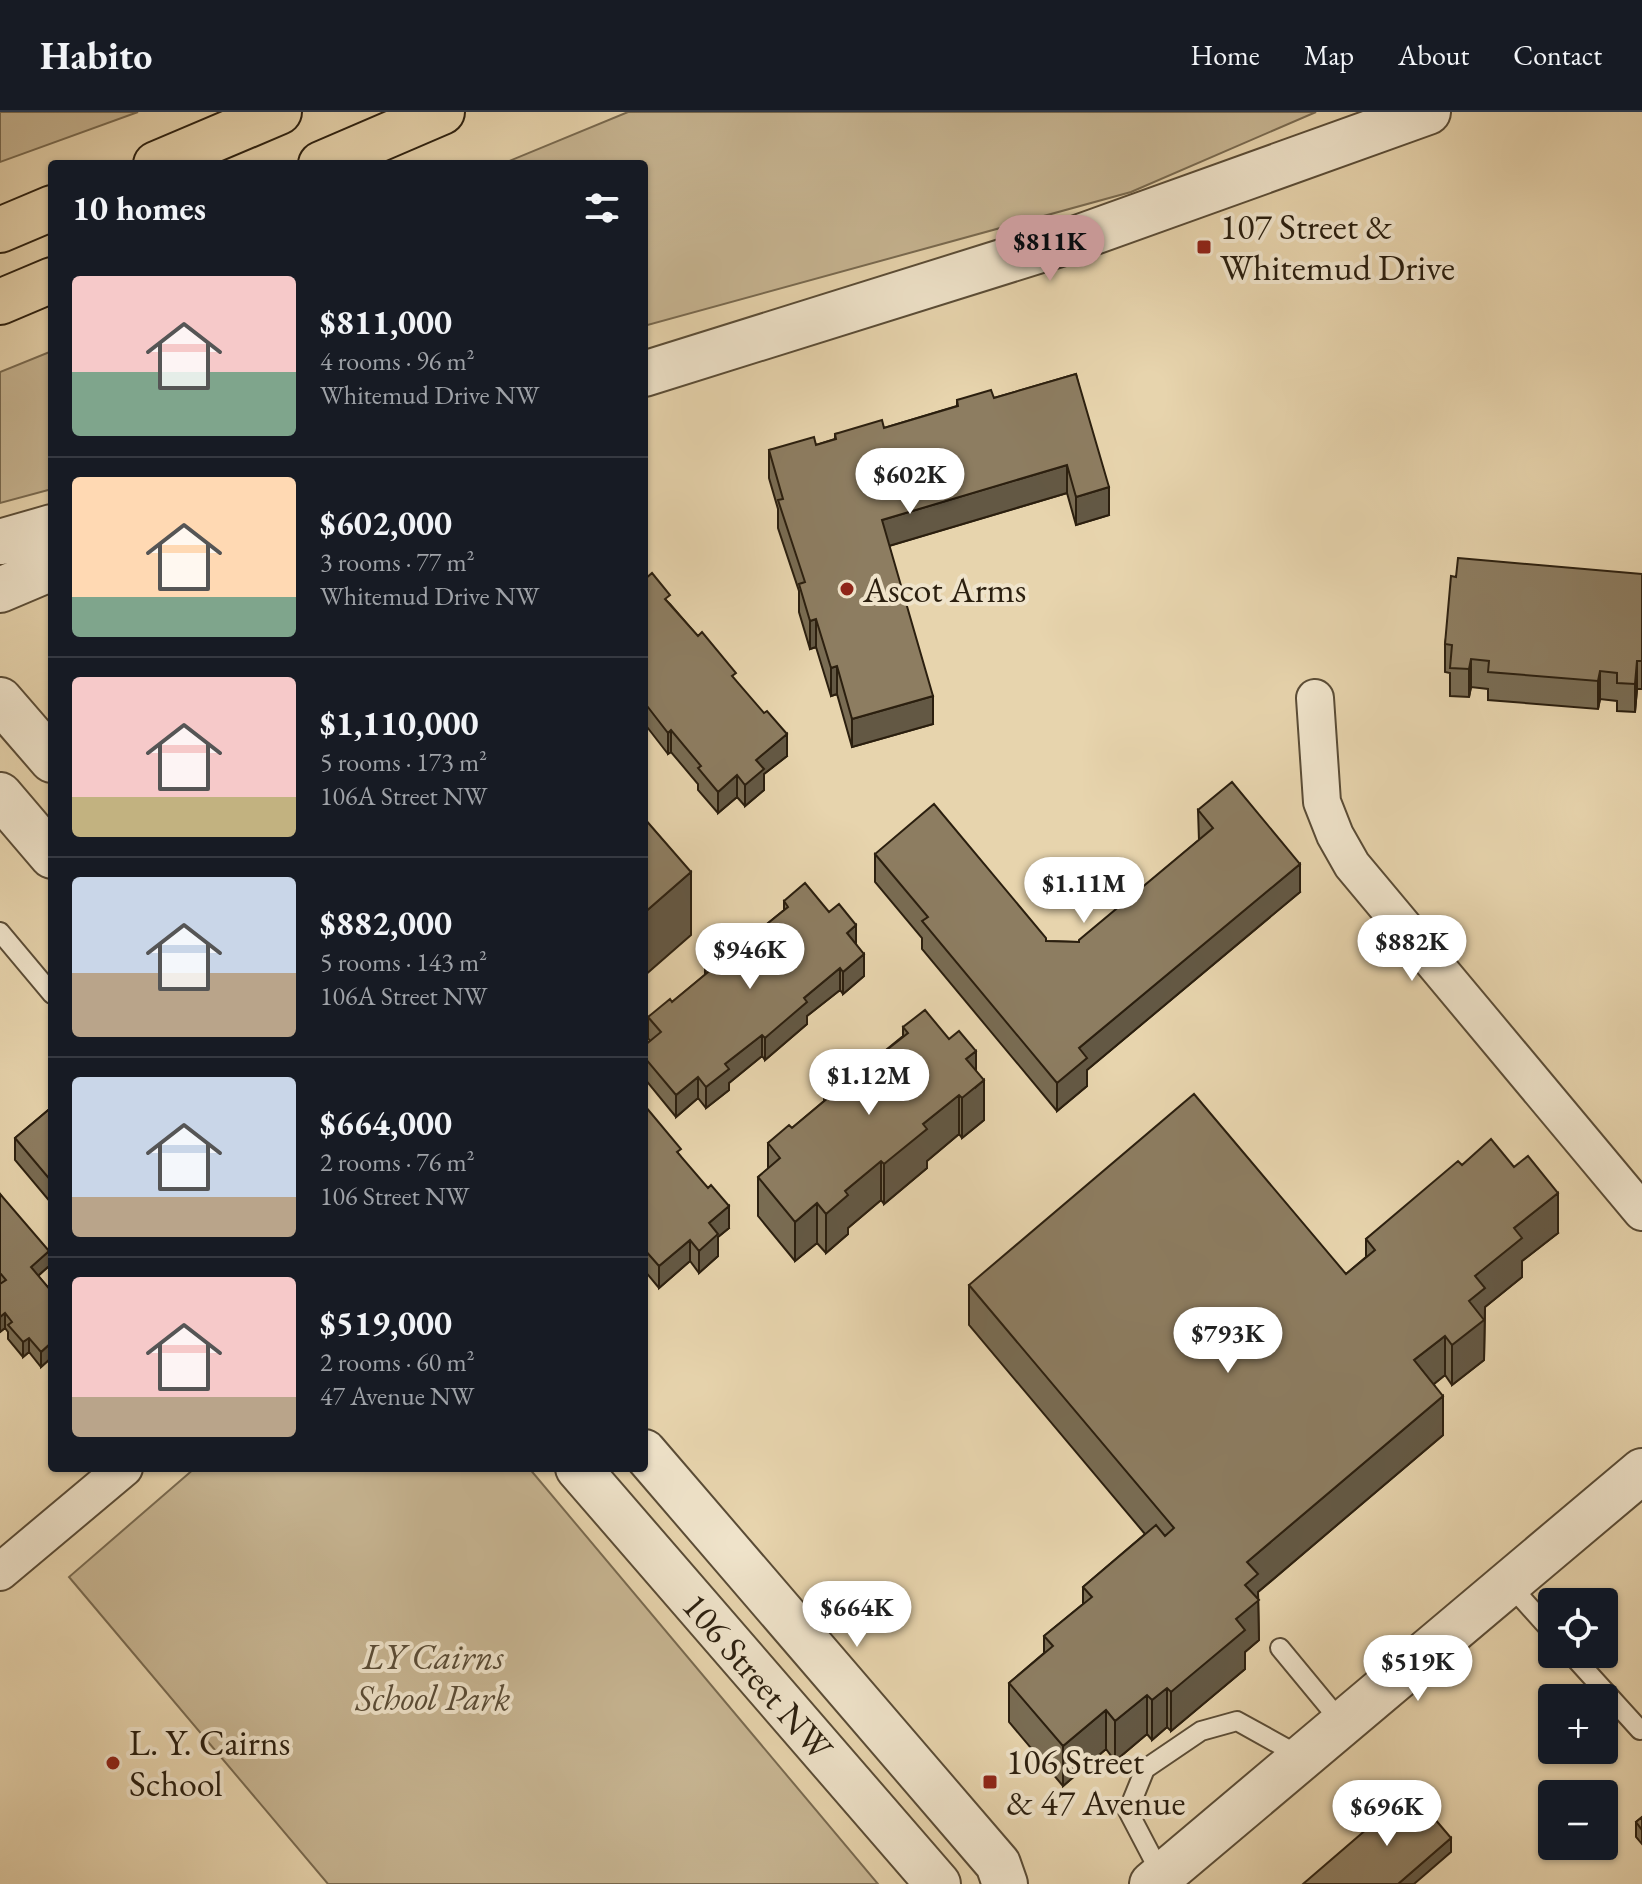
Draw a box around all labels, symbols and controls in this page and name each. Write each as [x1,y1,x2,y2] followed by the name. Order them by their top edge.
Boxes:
[40,31,152,80] text: Habito
[1190,37,1260,73] text: Home
[1304,37,1354,73] text: Map
[1398,37,1469,73] text: About
[1513,37,1602,73] text: Contact
[72,186,206,230] text: 10 homes
[580,186,624,230] icon: filters
[1220,203,1455,291] place label: 107 Street & Whitemud Drive
[994,215,1106,283] pin: $811K
[1013,224,1087,258] text: $811K
[1195,238,1213,256] marker: 107 Street & Whitemud Drive
[320,300,452,344] text: $811,000
[136,308,232,404] icon: home
[320,344,475,378] text: 4 rooms · 96 m²
[320,378,539,412] text: Whitemud Drive NW
[854,448,966,516] pin: $602K
[873,457,947,491] text: $602K
[320,501,452,545] text: $602,000
[136,509,232,605] icon: home
[320,545,475,579] text: 3 rooms · 77 m²
[862,566,1026,613] place label: Ascot Arms
[320,579,539,613] text: Whitemud Drive NW
[838,580,856,598] marker: Ascot Arms
[320,701,478,745] text: $1,110,000
[136,709,232,805] icon: home
[320,745,487,779] text: 5 rooms · 173 m²
[320,779,487,813] text: 106A Street NW
[1019,857,1149,925] pin: $1.11M
[1042,866,1126,900] text: $1.11M
[320,901,452,945] text: $882,000
[136,909,232,1005] icon: home
[1356,915,1468,983] pin: $882K
[694,923,806,991] pin: $946K
[1375,924,1449,958] text: $882K
[713,932,787,966] text: $946K
[320,945,487,979] text: 5 rooms · 143 m²
[320,979,487,1013] text: 106A Street NW
[804,1049,934,1117] pin: $1.12M
[827,1058,911,1092] text: $1.12M
[320,1101,452,1145] text: $664,000
[136,1109,232,1205] icon: home
[320,1145,475,1179] text: 2 rooms · 76 m²
[320,1179,469,1213] text: 106 Street NW
[320,1301,452,1345] text: $519,000
[1172,1307,1284,1375] pin: $793K
[136,1309,232,1405] icon: home
[1191,1316,1265,1350] text: $793K
[320,1345,475,1379] text: 2 rooms · 60 m²
[320,1379,474,1413] text: 47 Avenue NW
[801,1581,913,1649] pin: $664K
[672,1583,844,1771] street label: 106 Street NW
[1538,1588,1618,1860] map controls
[1538,1588,1618,1668] button: locate
[820,1590,894,1624] text: $664K
[355,1633,510,1721] park label: LY Cairns School Park
[1362,1635,1474,1703] pin: $519K
[1381,1644,1455,1678] text: $519K
[1538,1684,1618,1764] button: +
[129,1719,290,1807] place label: L. Y. Cairns School
[1006,1738,1186,1826] place label: 106 Street & 47 Avenue
[104,1754,122,1772] marker: L. Y. Cairns School
[981,1773,999,1791] marker: 106 Street & 47 Avenue
[1331,1780,1443,1848] pin: $696K
[1538,1780,1618,1860] button: −
[1350,1789,1424,1823] text: $696K

